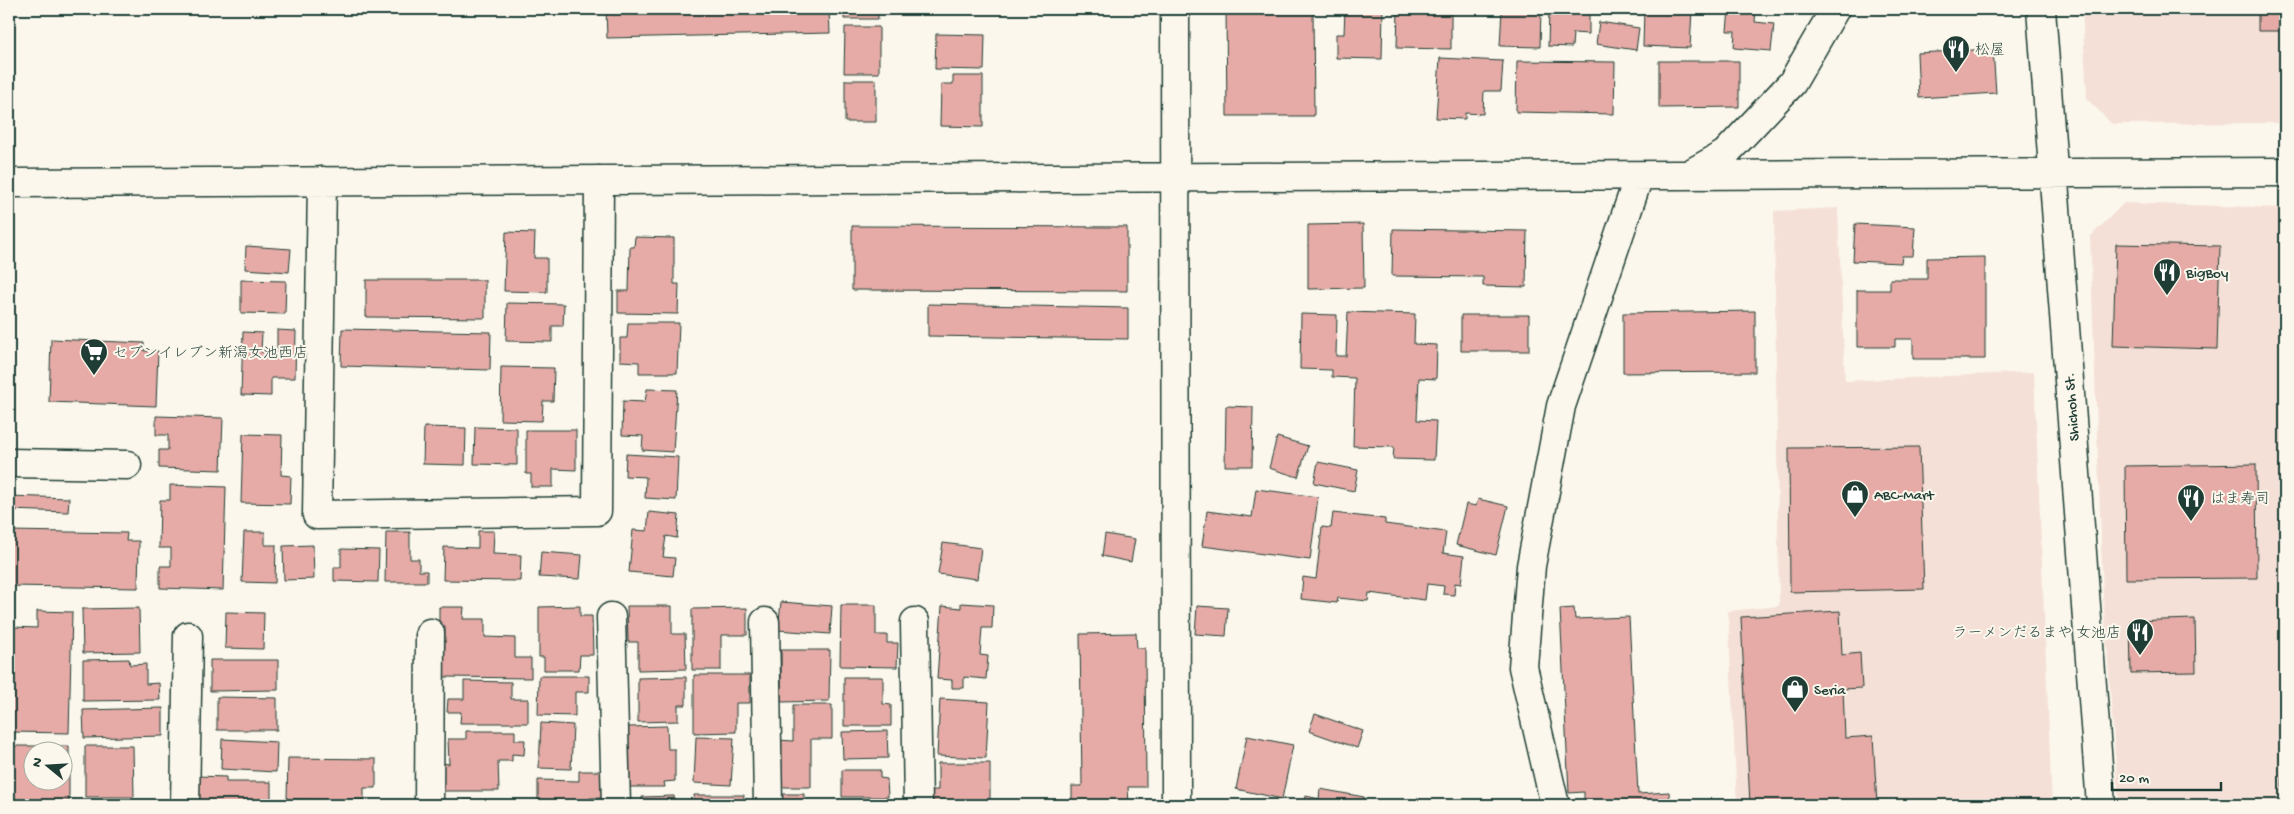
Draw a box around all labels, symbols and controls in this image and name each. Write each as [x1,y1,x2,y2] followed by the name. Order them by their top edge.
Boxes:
[1941,34,1971,73] restaurant icon: 松屋
[1975,42,2005,60] place label: 松屋
[2152,257,2182,296] restaurant icon: BigBoy
[2185,265,2229,283] place label: BigBoy
[79,337,109,376] supermarket icon: セブンイレブン新潟女池西店
[113,344,308,363] place label: セブンイレブン新潟女池西店
[2062,372,2084,442] street label: Shichoh St.
[1840,479,1870,518] shop icon: ABC-Mart
[2176,483,2206,522] restaurant icon: はま寿司
[1874,487,1935,505] place label: ABC-Mart
[2210,490,2270,509] place label: はま寿司
[2125,617,2155,656] restaurant icon: ラーメンだるまや 女池店
[1952,624,2121,643] place label: ラーメンだるまや 女池店
[1780,674,1810,713] shop icon: Seria
[1814,682,1846,700] place label: Seria
[22,742,72,792] north arrow
[29,756,48,770] text: N
[2112,759,2220,791] scale bar
[2119,770,2149,788] text: 20 m

